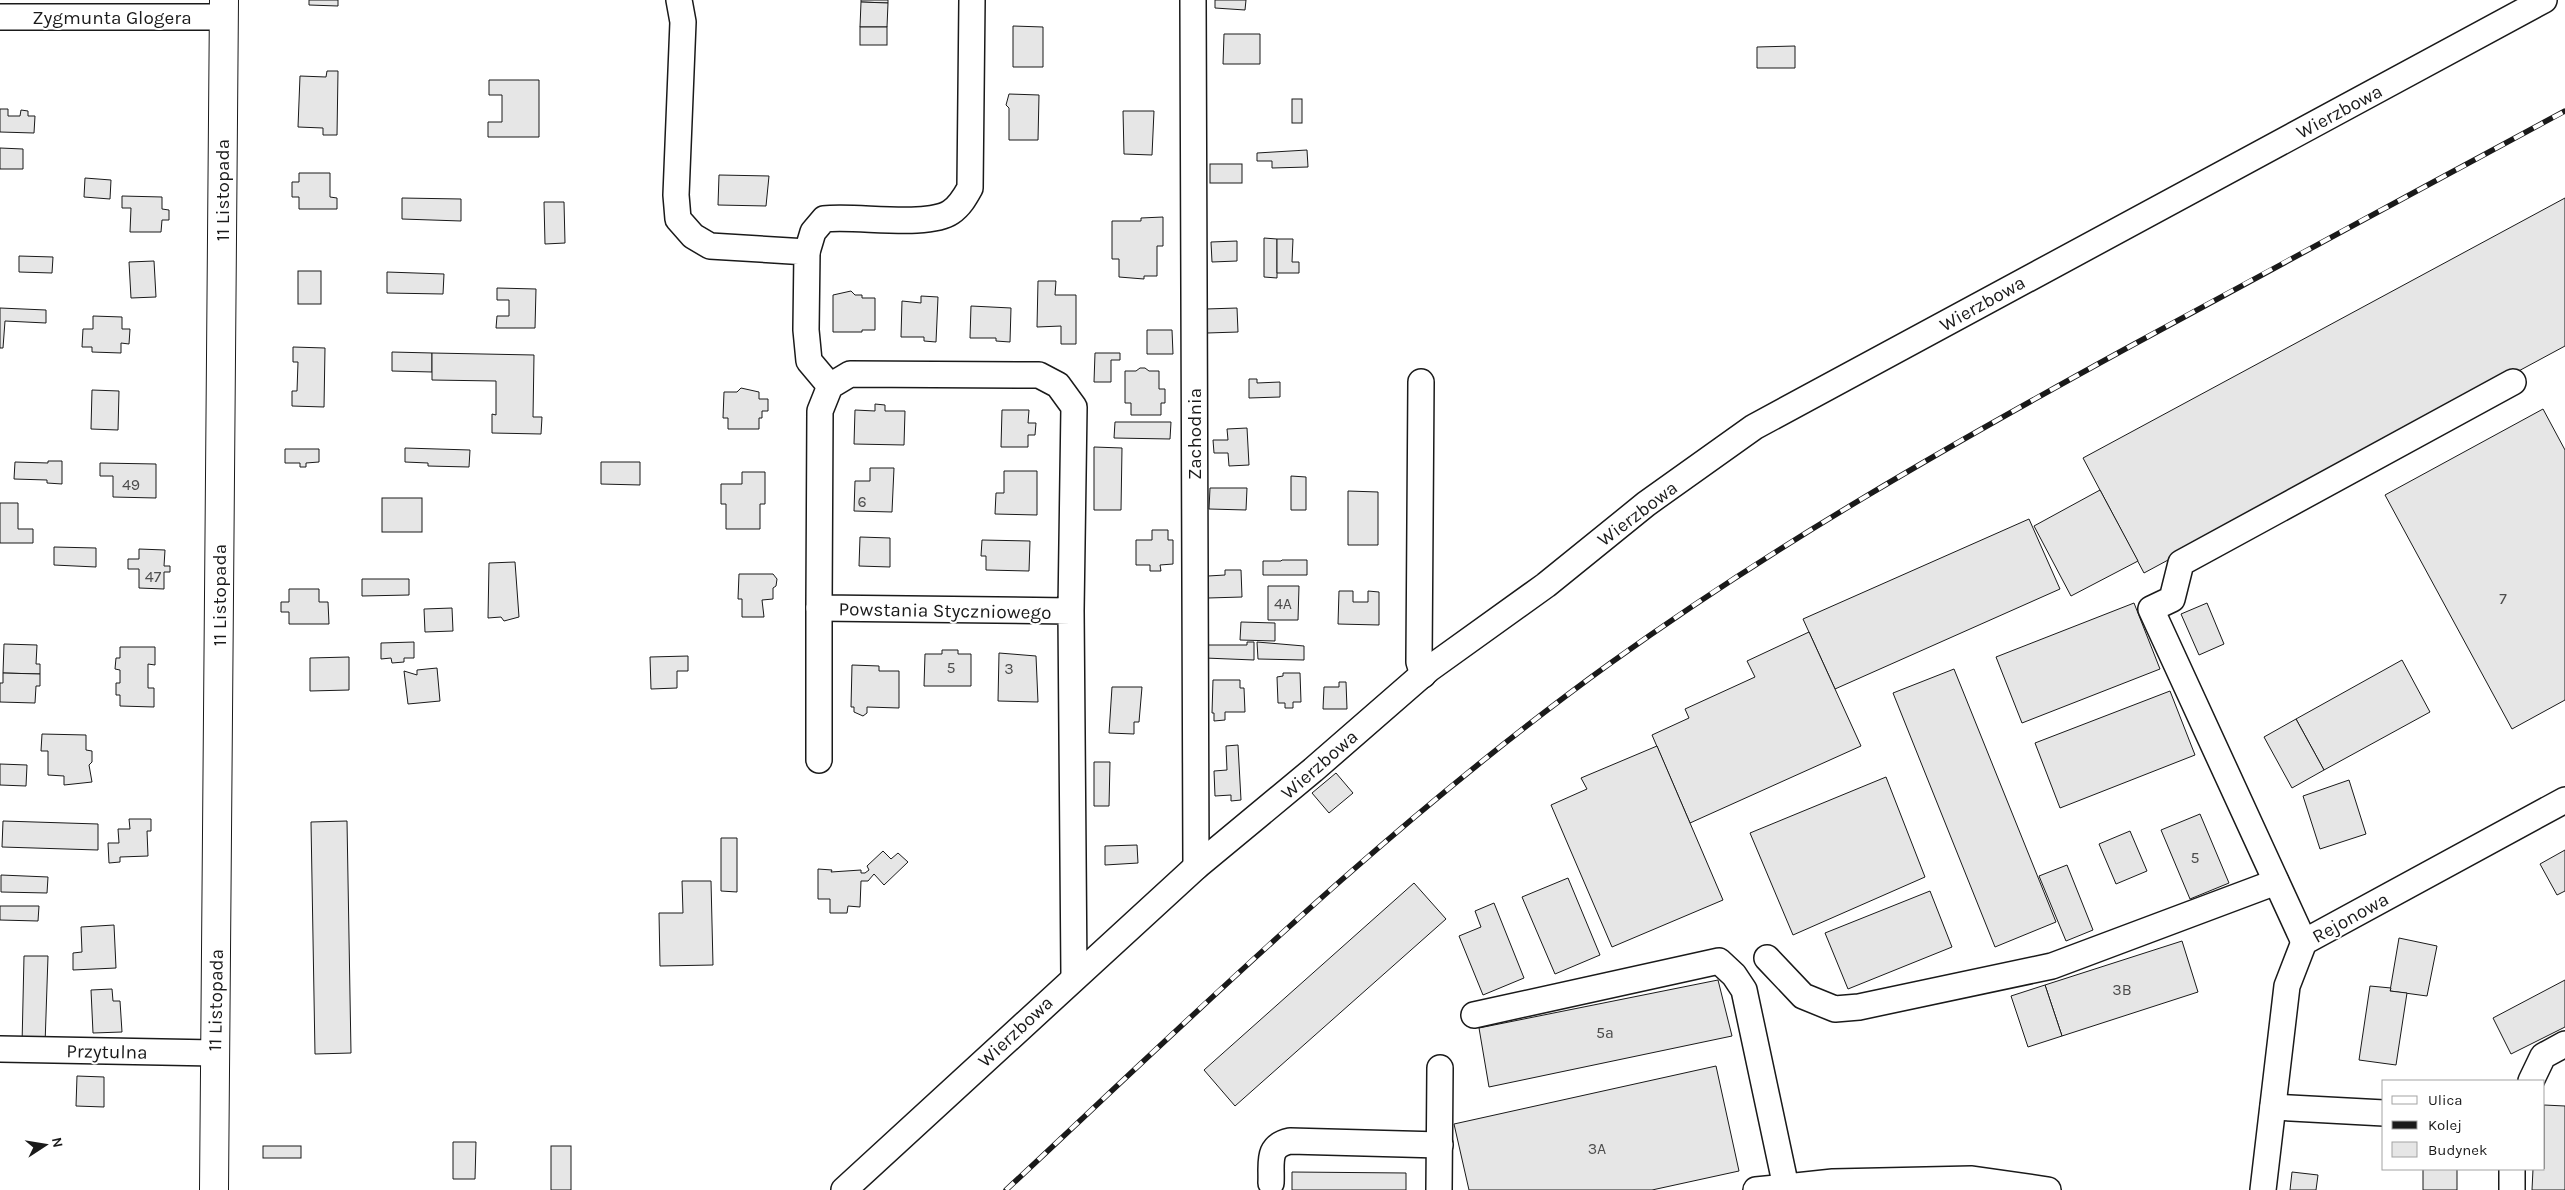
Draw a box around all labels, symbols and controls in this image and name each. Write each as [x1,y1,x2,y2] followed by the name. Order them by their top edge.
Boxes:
[32,7,192,29] street label: Zygmunta Glogera
[2293,80,2386,144] street label: Wierzbowa
[212,139,234,241] street label: 11 Listopada
[1936,271,2029,336] street label: Wierzbowa
[1184,388,1206,480] street label: Zachodnia
[122,475,140,494] house number: 49
[1593,477,1682,551] street label: Wierzbowa
[857,492,867,511] house number: 6
[209,544,231,646] street label: 11 Listopada
[145,567,162,586] house number: 47
[2499,589,2507,608] house number: 7
[1274,594,1292,613] house number: 4A
[838,598,1052,624] street label: Powstania Styczniowego
[946,658,956,677] house number: 5
[1004,659,1014,678] house number: 3
[1277,726,1362,804] street label: Wierzbowa
[2190,848,2200,867] house number: 5
[2308,888,2392,948] street label: Rejonowa
[204,949,228,1051] street label: 11 Listopada
[2112,980,2132,999] house number: 3B
[974,992,1058,1072] street label: Wierzbowa
[1596,1023,1614,1042] house number: 5a
[66,1040,148,1064] street label: Przytulna
[2382,1080,2545,1170] legend
[2428,1091,2462,1109] text: Ulica
[2428,1116,2462,1134] text: Kolej
[20,1120,70,1170] north arrow
[48,1136,67,1149] text: N
[1588,1139,1606,1158] house number: 3A
[2428,1141,2487,1159] text: Budynek

